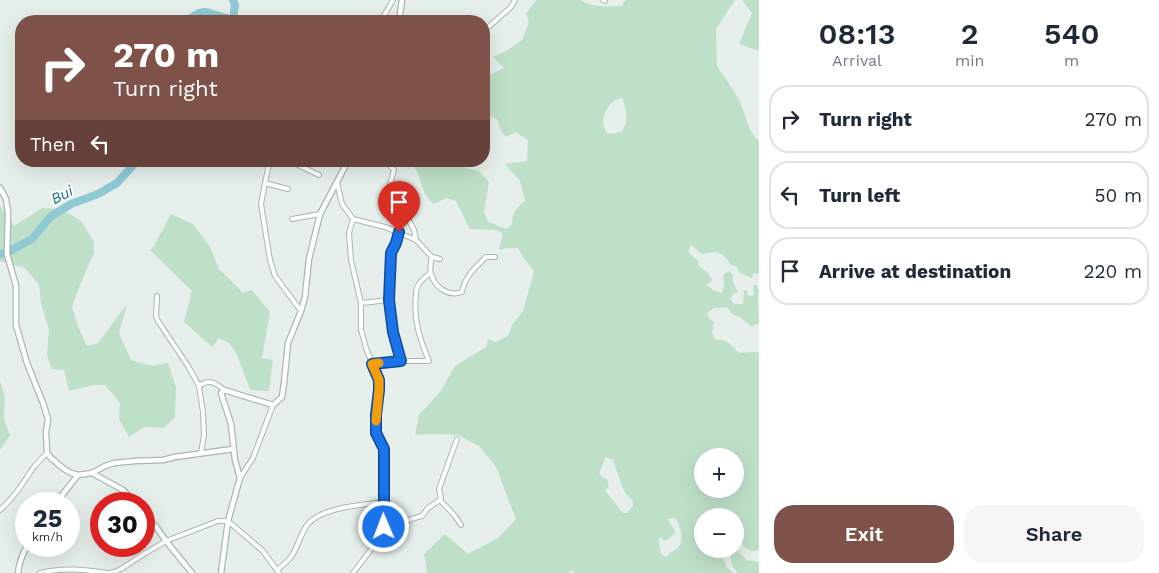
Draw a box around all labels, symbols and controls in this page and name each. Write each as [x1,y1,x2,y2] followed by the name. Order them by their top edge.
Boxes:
[819,16,895,51] text: 08:13
[961,16,979,51] text: 2
[1044,16,1099,51] text: 540
[113,34,219,76] text: 270 m
[30,35,95,100] icon: right
[832,51,882,70] text: Arrival
[955,51,984,70] text: min
[1064,51,1079,70] text: m
[113,76,218,101] text: Turn right
[776,105,804,133] icon: right
[819,108,912,131] text: Turn right
[1085,108,1142,131] text: 270 m
[86,130,114,158] icon: left
[30,133,76,156] text: Then
[48,181,77,208] water label: Bui
[378,181,420,232] pin
[776,181,804,209] icon: left
[819,184,900,207] text: Turn left
[1095,184,1142,207] text: 50 m
[385,188,413,216] icon: arrive
[776,257,804,285] icon: arrive
[819,260,1011,283] text: Arrive at destination
[1083,260,1142,283] text: 220 m
[694,448,744,558] map controls
[694,448,744,498] button: +
[90,492,155,557] speed limit sign: 30
[357,500,409,552] position arrow
[33,504,62,533] text: 25
[774,505,954,563] button: Exit
[964,505,1144,563] button: Share
[694,508,744,558] button: −
[32,530,63,544] text: km/h

